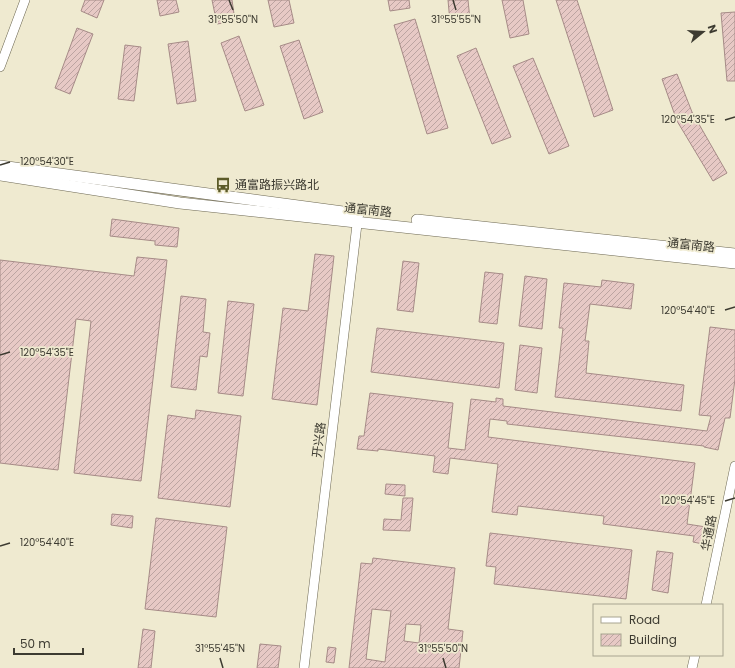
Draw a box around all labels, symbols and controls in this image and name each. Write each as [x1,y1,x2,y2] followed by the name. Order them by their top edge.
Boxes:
[208,12,258,27] text: 31°55'50"N
[431,12,481,27] text: 31°55'55"N
[683,12,723,52] north arrow
[704,22,721,35] text: N
[661,112,715,127] text: 120°54'35"E
[20,154,74,169] text: 120°54'30"E
[214,176,232,194] bus stop icon: 通富路振兴路北
[235,176,319,193] place label: 通富路振兴路北
[343,199,393,220] street label: 通富南路
[666,234,716,255] street label: 通富南路
[661,303,715,318] text: 120°54'40"E
[20,345,74,360] text: 120°54'35"E
[308,421,329,459] street label: 开兴路
[661,493,715,508] text: 120°54'45"E
[697,514,720,552] street label: 华通路
[20,535,74,550] text: 120°54'40"E
[593,604,723,656] legend
[629,611,660,628] text: Road
[14,630,83,656] scale bar
[629,631,677,648] text: Building
[20,635,51,652] text: 50 m
[195,641,245,656] text: 31°55'45"N
[418,641,468,656] text: 31°55'50"N

